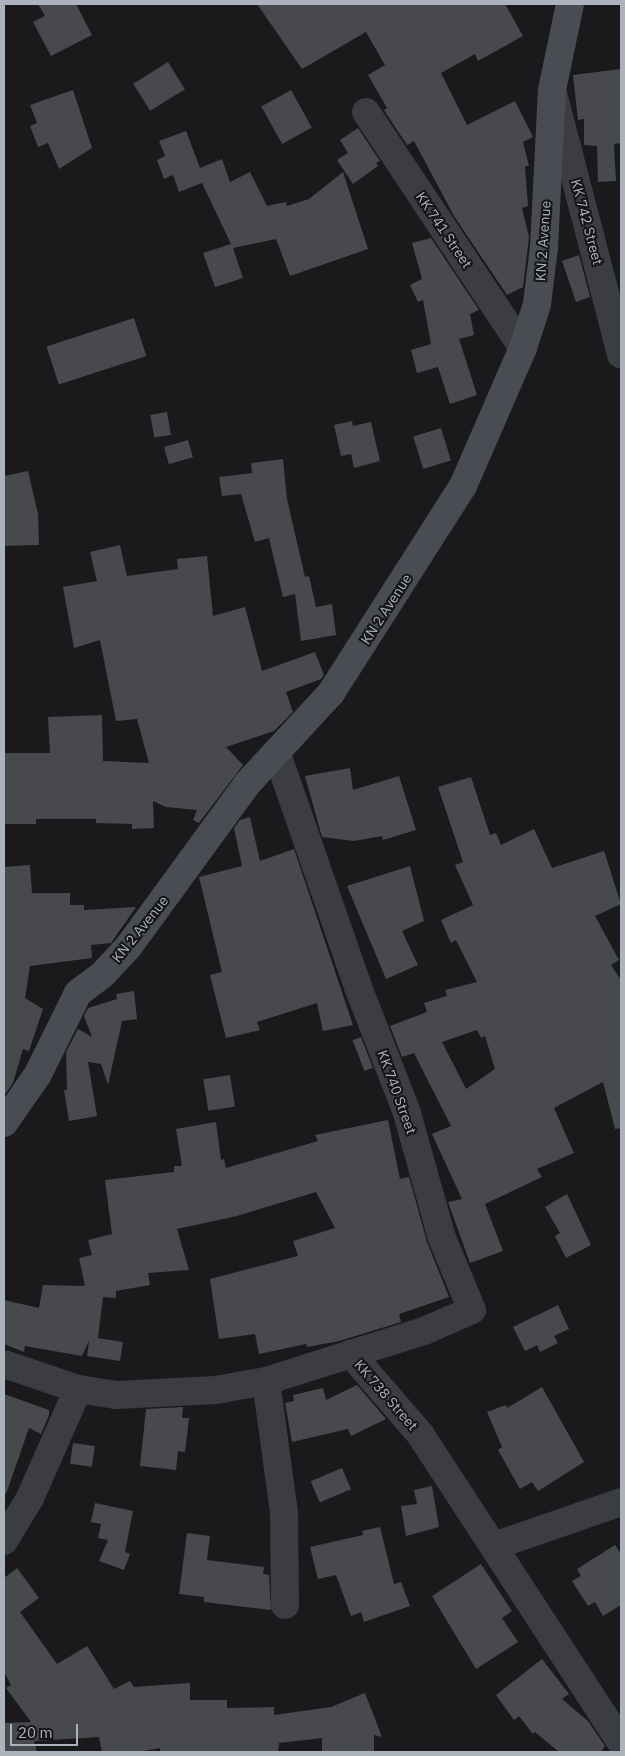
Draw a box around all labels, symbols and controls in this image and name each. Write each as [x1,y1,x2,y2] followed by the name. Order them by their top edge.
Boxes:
[568,177,606,267] street label: KK 742 Street
[412,189,476,271] street label: KK 741 Street
[532,200,554,282] street label: KN 2 Avenue
[357,571,415,647] street label: KN 2 Avenue
[108,892,172,966] street label: KN 2 Avenue
[374,1048,420,1136] street label: KK 740 Street
[351,1356,421,1434] street label: KK 738 Street
[12,1714,80,1746] scale bar
[18,1723,53,1742] text: 20 m

